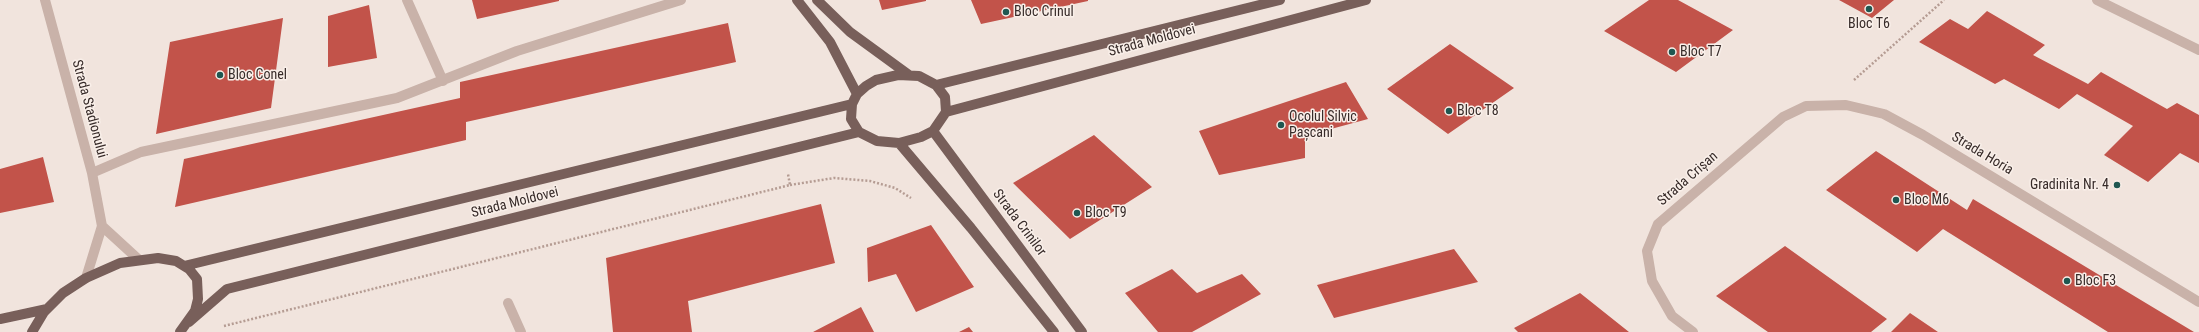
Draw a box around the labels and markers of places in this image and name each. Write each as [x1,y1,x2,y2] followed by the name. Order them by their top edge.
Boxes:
[1014,4,1074,20] place label: Bloc Crinul
[1864,4,1874,14] marker: Bloc T6
[1001,7,1011,17] marker: Bloc Crinul
[1848,16,1890,32] place label: Bloc T6
[1680,44,1722,60] place label: Bloc T7
[1667,47,1677,57] marker: Bloc T7
[228,67,287,83] place label: Bloc Conel
[215,70,225,80] marker: Bloc Conel
[1457,103,1499,119] place label: Bloc T8
[1444,106,1454,116] marker: Bloc T8
[1289,109,1357,142] place label: Ocolul Silvic Pașcani
[1276,120,1286,130] marker: Ocolul Silvic Pașcani
[2030,177,2109,193] place label: Gradinita Nr. 4
[2112,180,2122,190] marker: Gradinita Nr. 4
[1904,192,1949,208] place label: Bloc M6
[1891,195,1901,205] marker: Bloc M6
[1085,205,1127,221] place label: Bloc T9
[1072,208,1082,218] marker: Bloc T9
[2075,273,2116,289] place label: Bloc F3
[2062,276,2072,286] marker: Bloc F3

